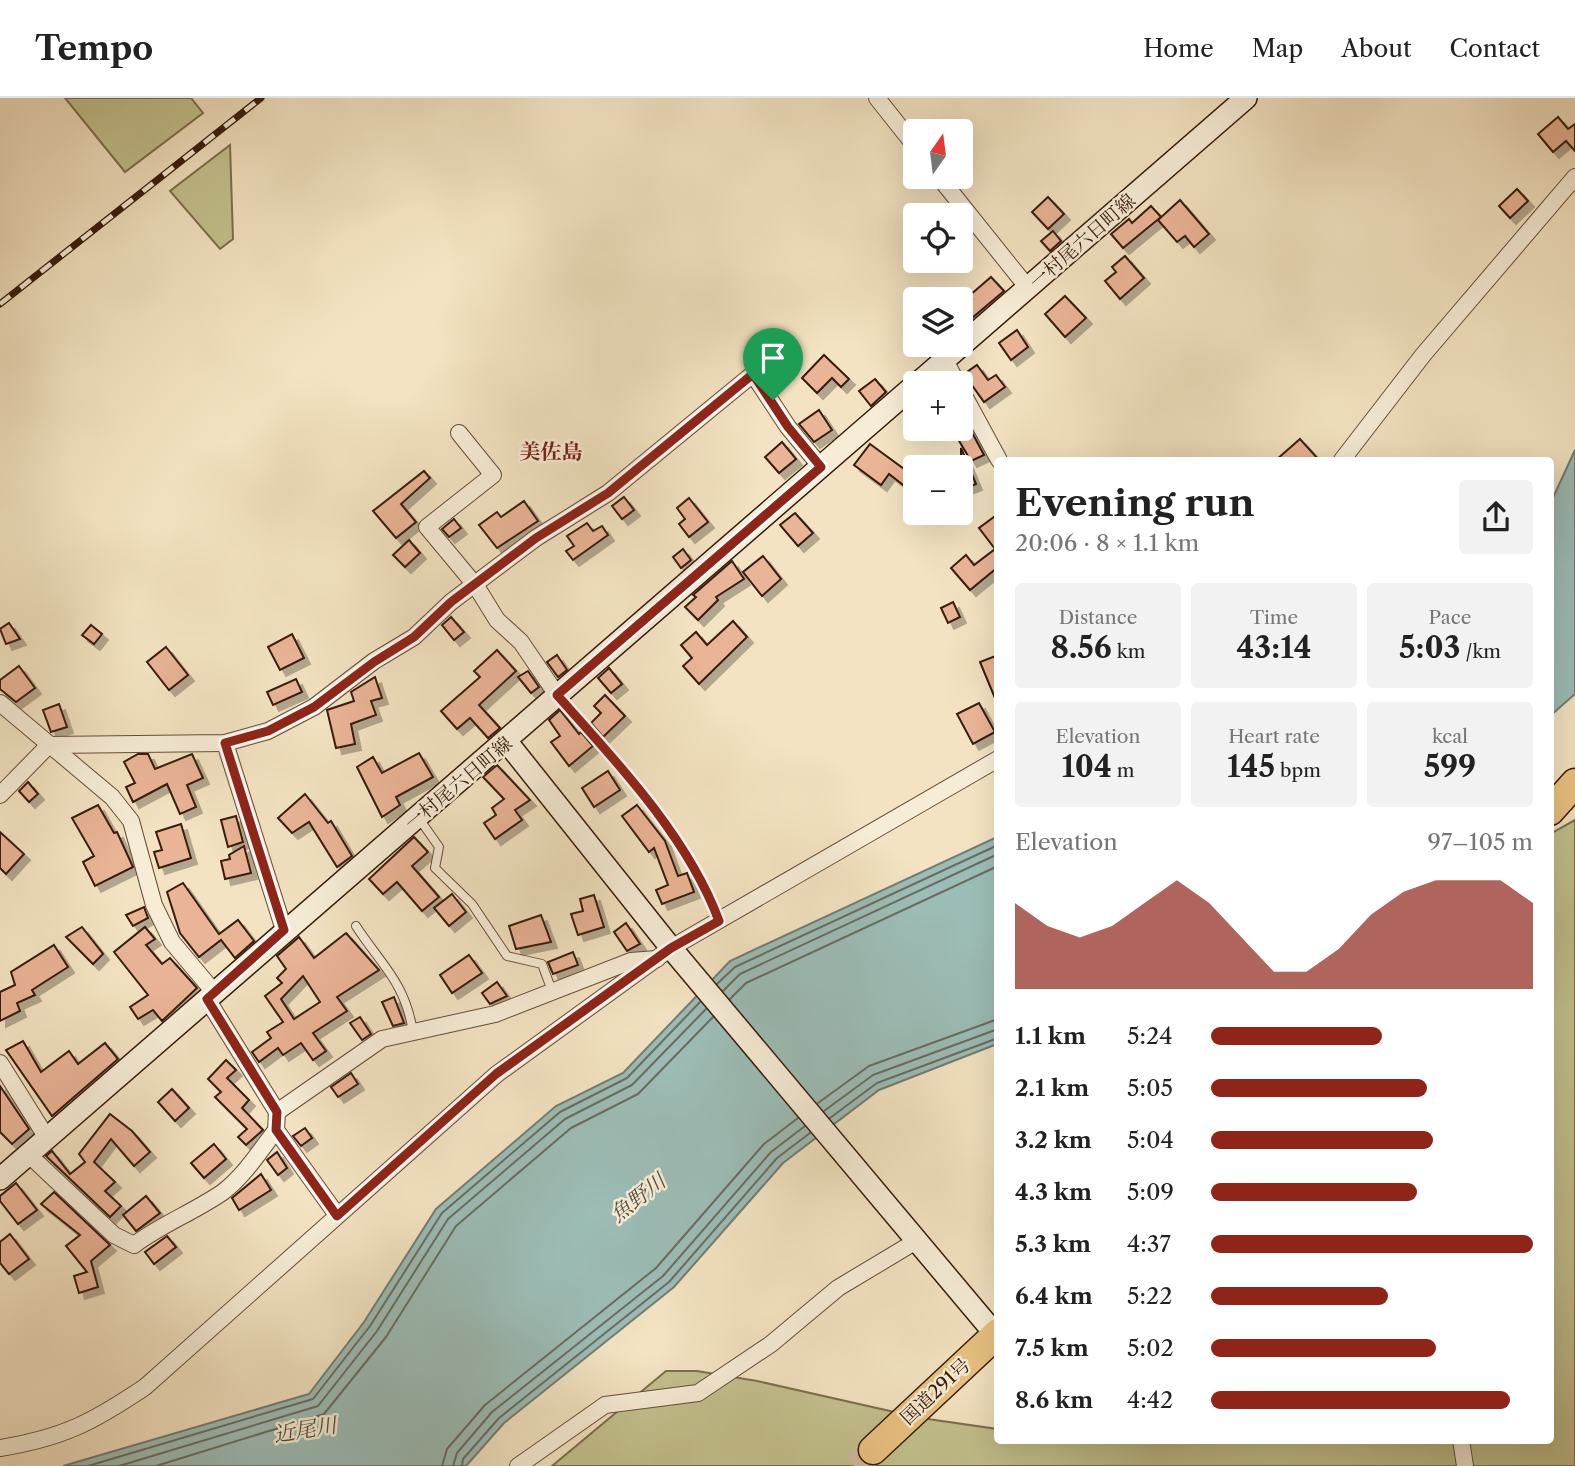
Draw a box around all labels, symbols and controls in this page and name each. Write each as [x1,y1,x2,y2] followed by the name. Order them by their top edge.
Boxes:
[35,28,153,69] text: Tempo
[1143,34,1214,63] text: Home
[1252,34,1303,63] text: Map
[1341,34,1412,63] text: About
[1450,34,1540,63] text: Contact
[903,119,973,189] north arrow
[903,119,973,525] map controls
[1025,189,1140,294] street label: 一村尾六日町線
[903,203,973,273] button: locate
[903,287,973,357] button: layers
[743,328,803,400] pin
[754,339,792,377] icon: arrive
[903,371,973,441] button: +
[520,439,583,464] district label: 美佐島
[903,455,973,525] button: −
[1015,479,1255,526] text: Evening run
[1459,480,1533,554] button: share
[1015,529,1199,557] text: 20:06 · 8 × 1.1 km
[1059,606,1137,629] text: Distance
[1250,606,1298,629] text: Time
[1429,606,1471,629] text: Pace
[1050,629,1112,666] text: 8.56
[1237,629,1311,666] text: 43:14
[1399,629,1460,666] text: 5:03
[1112,640,1146,663] text: km
[1460,640,1501,663] text: /km
[1056,725,1140,748] text: Elevation
[1228,725,1320,748] text: Heart rate
[1432,725,1468,748] text: kcal
[400,732,517,835] street label: 一村尾六日町線
[1062,748,1112,785] text: 104
[1227,748,1275,785] text: 145
[1424,748,1476,785] text: 599
[1112,759,1134,782] text: m
[1275,759,1321,782] text: bpm
[1015,828,1118,856] text: Elevation
[1428,828,1533,856] text: 97–105 m
[1015,1022,1086,1050] text: 1.1 km
[1127,1022,1172,1050] text: 5:24
[1015,1074,1089,1102] text: 2.1 km
[1127,1074,1173,1102] text: 5:05
[1015,1126,1092,1154] text: 3.2 km
[1127,1126,1174,1154] text: 5:04
[605,1167,672,1227] water label: 魚野川
[1015,1178,1092,1206] text: 4.3 km
[1127,1178,1174,1206] text: 5:09
[1015,1230,1091,1258] text: 5.3 km
[1127,1230,1171,1258] text: 4:37
[1015,1282,1093,1310] text: 6.4 km
[1127,1282,1172,1310] text: 5:22
[1015,1334,1089,1362] text: 7.5 km
[1127,1334,1174,1362] text: 5:02
[896,1353,975,1429] street label: 国道291号
[1015,1386,1093,1414] text: 8.6 km
[1127,1386,1173,1414] text: 4:42
[272,1412,340,1447] water label: 近尾川

